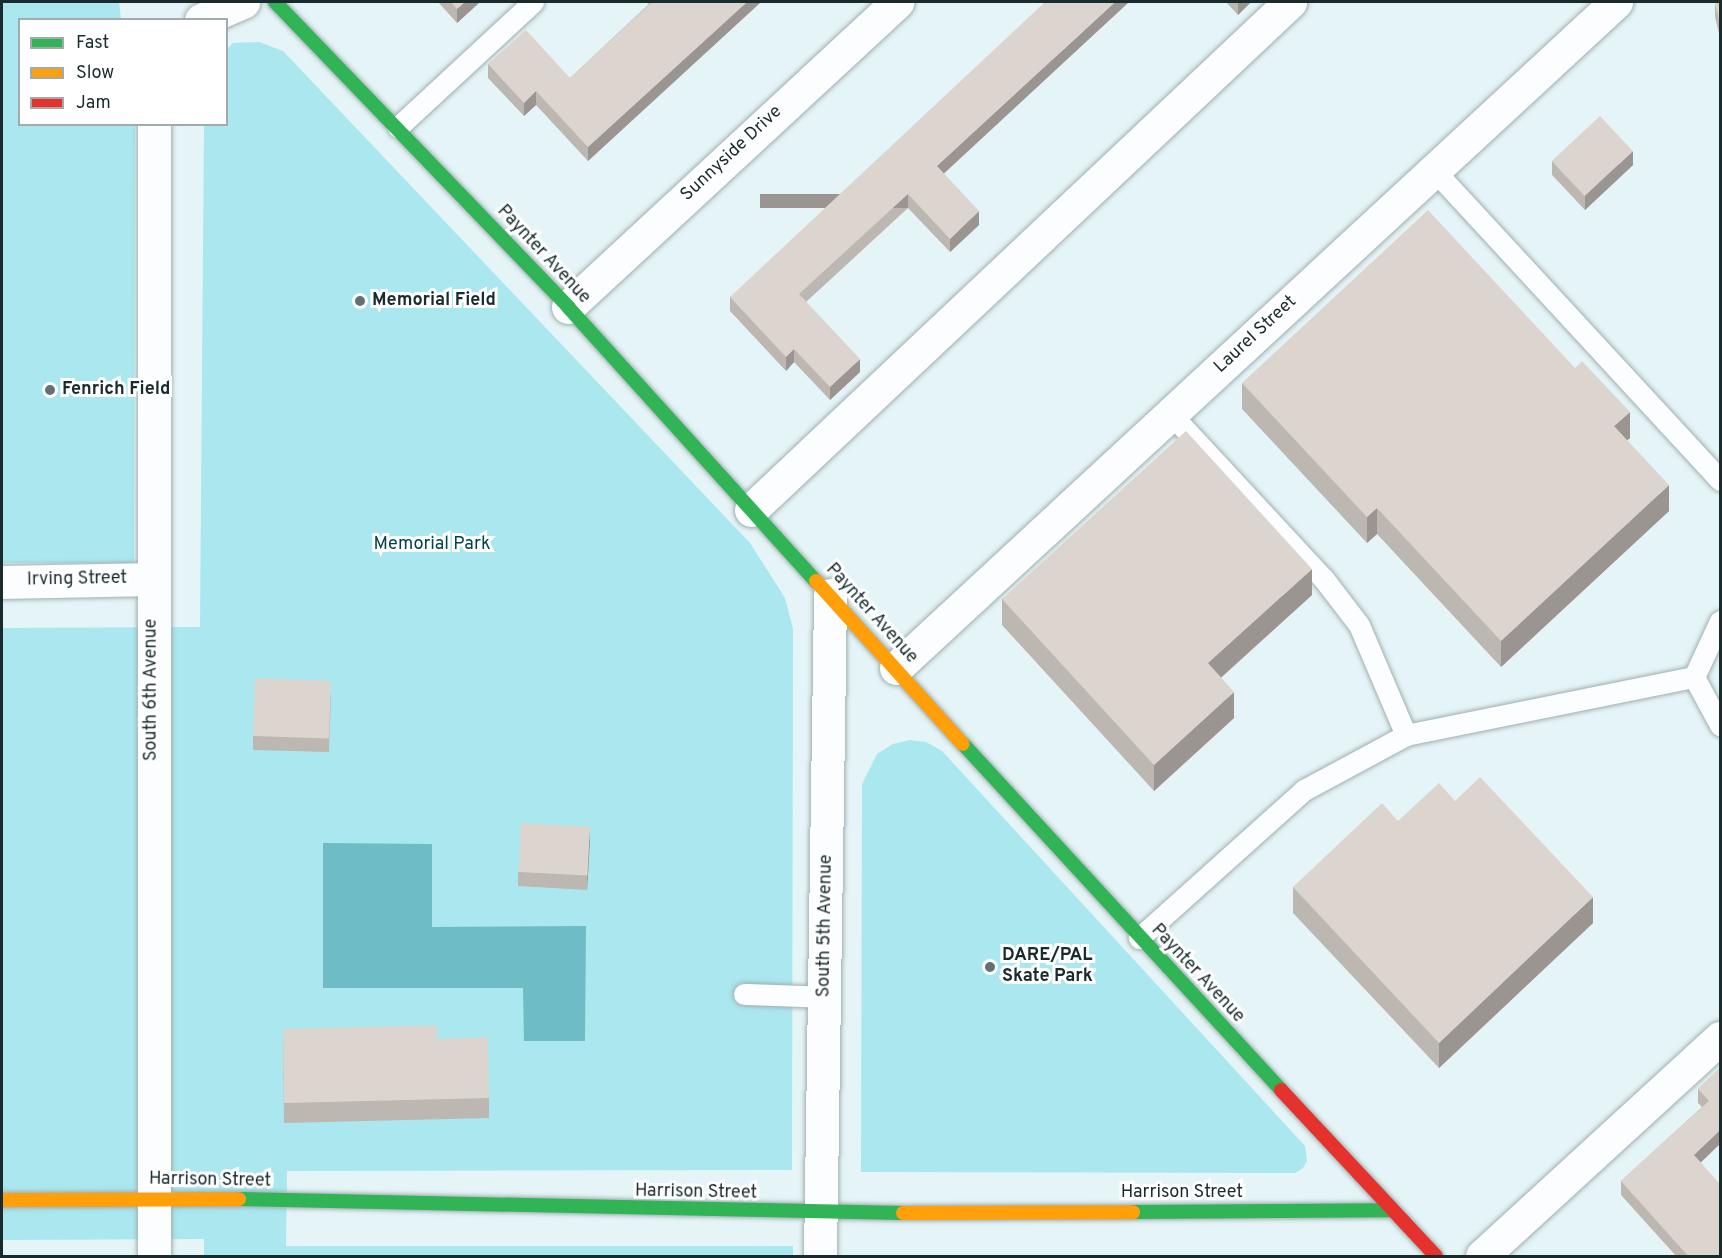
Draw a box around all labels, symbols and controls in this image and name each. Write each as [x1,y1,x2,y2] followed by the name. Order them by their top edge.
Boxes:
[18,18,228,126] legend
[76,32,109,55] text: Fast
[76,62,114,85] text: Slow
[76,92,111,115] text: Jam
[677,102,787,206] street label: Sunnyside Drive
[491,201,595,309] street label: Paynter Avenue
[372,290,496,312] place label: Memorial Field
[1210,291,1302,379] street label: Laurel Street
[353,294,367,308] marker: Memorial Field
[62,379,170,401] place label: Fenrich Field
[43,383,57,397] marker: Fenrich Field
[374,534,490,556] park label: Memorial Park
[820,559,922,669] street label: Paynter Avenue
[27,568,127,592] street label: Irving Street
[141,618,163,762] street label: South 6th Avenue
[814,854,838,998] street label: South 5th Avenue
[1145,920,1249,1028] street label: Paynter Avenue
[1002,946,1093,988] place label: DARE/PAL Skate Park
[983,960,997,974] marker: DARE/PAL Skate Park
[149,1169,271,1193] street label: Harrison Street
[635,1181,757,1205] street label: Harrison Street
[1121,1182,1243,1204] street label: Harrison Street

